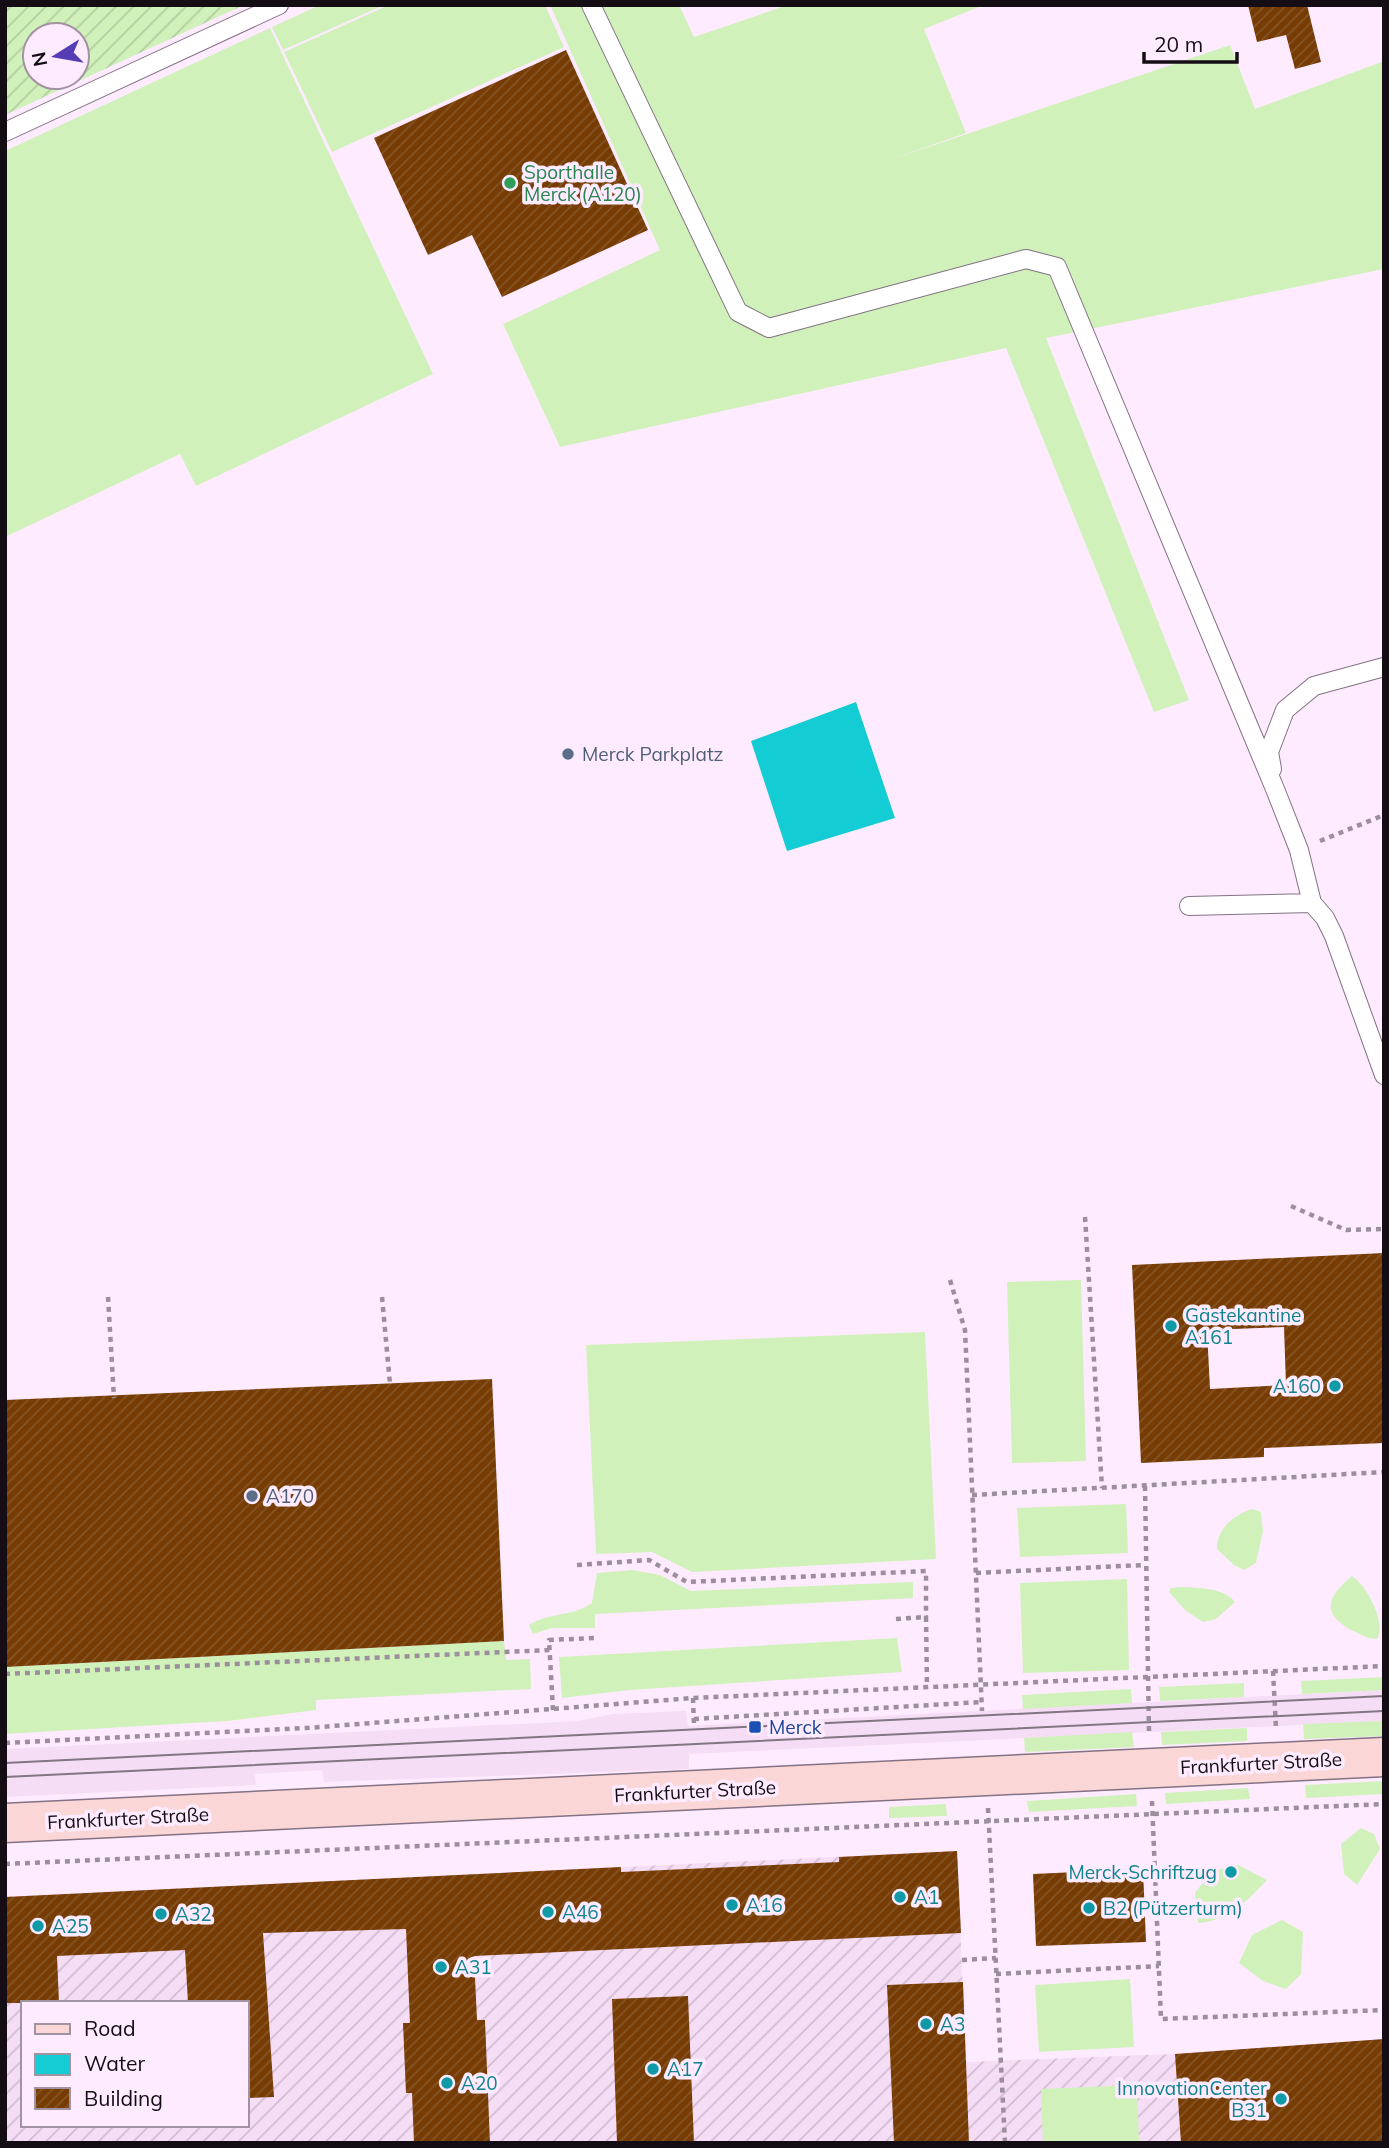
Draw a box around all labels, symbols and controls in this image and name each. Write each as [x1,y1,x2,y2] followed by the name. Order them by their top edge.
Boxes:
[21,21,91,91] north arrow
[1144,21,1237,65] scale bar
[1154,31,1203,57] text: 20 m
[26,50,52,69] text: N
[524,160,642,206] place label: Sporthalle Merck (A120)
[502,175,518,191] marker: Sporthalle Merck (A120)
[582,742,724,766] place label: Merck Parkplatz
[560,746,576,762] marker: Merck Parkplatz
[1185,1303,1301,1349] place label: Gästekantine A161
[1163,1318,1179,1334] marker: Gästekantine A161
[1273,1374,1321,1398] place label: A160
[1327,1378,1343,1394] marker: A160
[266,1484,314,1508] place label: A170
[244,1488,260,1504] marker: A170
[769,1715,822,1739] place label: Merck
[747,1719,763,1735] marker: Merck
[1179,1747,1343,1779] street label: Frankfurter Straße
[613,1775,777,1807] street label: Frankfurter Straße
[46,1802,210,1834] street label: Frankfurter Straße
[1068,1860,1217,1884] place label: Merck-Schriftzug
[1223,1864,1239,1880] marker: Merck-Schriftzug
[914,1885,939,1909] place label: A1
[892,1889,908,1905] marker: A1
[746,1893,783,1917] place label: A16
[1103,1896,1243,1920] place label: B2 (Pützerturm)
[724,1897,740,1913] marker: A16
[562,1900,599,1924] place label: A46
[1081,1900,1097,1916] marker: B2 (Pützerturm)
[175,1902,212,1926] place label: A32
[540,1904,556,1920] marker: A46
[153,1906,169,1922] marker: A32
[52,1914,89,1938] place label: A25
[30,1918,46,1934] marker: A25
[455,1955,492,1979] place label: A31
[433,1959,449,1975] marker: A31
[21,2001,248,2127] legend
[940,2012,965,2036] place label: A3
[84,2015,135,2041] text: Road
[918,2016,934,2032] marker: A3
[84,2050,145,2076] text: Water
[667,2057,704,2081] place label: A17
[645,2061,661,2077] marker: A17
[461,2071,498,2095] place label: A20
[439,2075,455,2091] marker: A20
[1117,2076,1267,2122] place label: InnovationCenter B31
[84,2085,163,2111] text: Building
[1273,2091,1289,2107] marker: InnovationCenter B31

